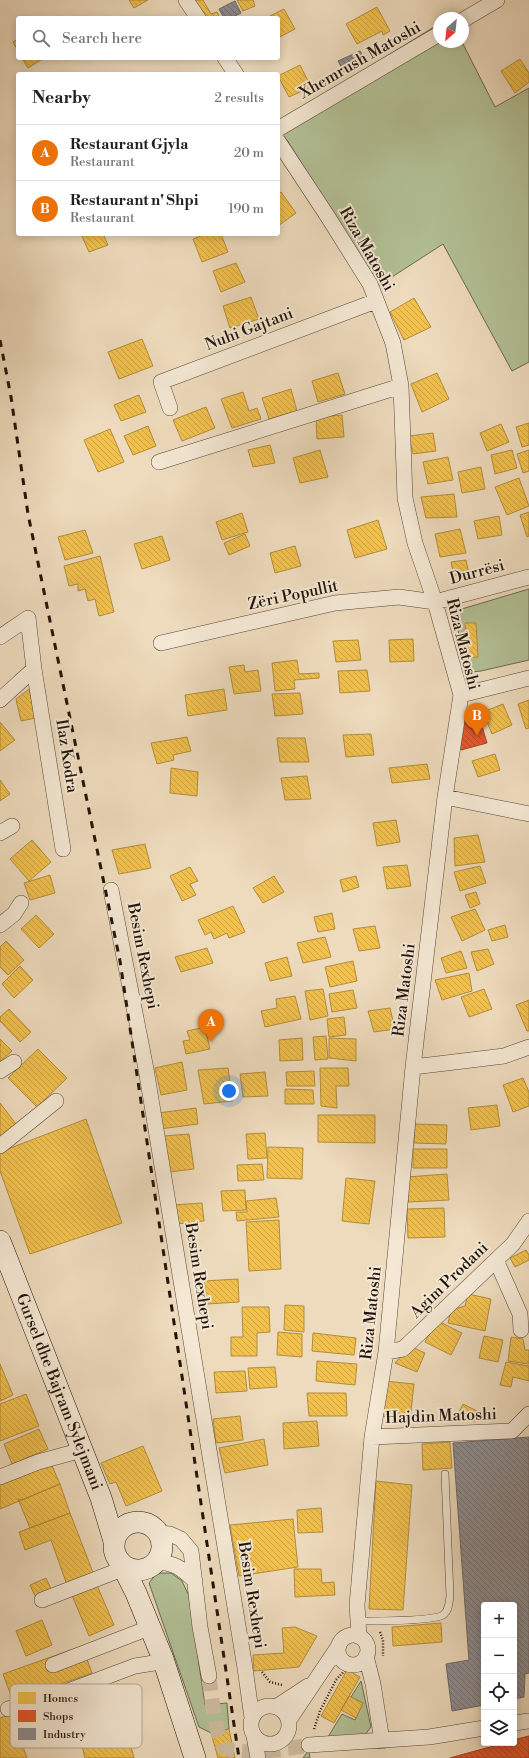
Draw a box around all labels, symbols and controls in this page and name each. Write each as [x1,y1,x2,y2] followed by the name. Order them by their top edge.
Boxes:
[433,12,469,48] north arrow
[16,16,280,60] search box
[295,17,424,103] street label: Xhemrush Matoshi
[30,27,52,49] icon: search
[62,29,142,48] text: Search here
[32,87,91,109] text: Nearby
[215,90,264,106] text: 2 results
[70,135,188,154] text: Restaurant Gjyla
[40,145,50,161] text: A
[234,145,264,161] text: 20 m
[70,154,135,170] text: Restaurant
[70,191,198,210] text: Restaurant n' Shpi
[40,201,50,217] text: B
[228,201,264,217] text: 190 m
[335,203,399,295] street label: Riza Matoshi
[70,210,135,226] text: Restaurant
[202,303,296,355] street label: Nuhi Gajtani
[447,555,507,589] street label: Durrësi
[246,576,340,614] street label: Zëri Popullit
[442,596,484,692] street label: Riza Matoshi
[464,703,490,736] pin: B
[51,718,83,795] street label: Ilaz Kodra
[123,900,163,1011] street label: Besim Rexhepi
[388,942,420,1038] street label: Riza Matoshi
[198,1009,224,1042] pin: A
[219,1081,239,1101] your location
[181,1220,217,1331] street label: Besim Rexhepi
[405,1238,492,1323] street label: Agim Prodani
[356,1265,386,1361] street label: Riza Matoshi
[12,1291,107,1493] street label: Gursel dhe Bajram Sylejmani
[385,1404,497,1428] street label: Hajdin Matoshi
[234,1539,270,1650] street label: Besim Rexhepi
[481,1602,517,1746] map controls
[481,1602,517,1638] button: +
[481,1638,517,1674] button: −
[481,1674,517,1710] button: locate
[10,1684,142,1748] legend
[43,1692,78,1706] text: Homes
[43,1710,73,1724] text: Shops
[481,1710,517,1746] button: layers
[43,1728,86,1742] text: Industry

